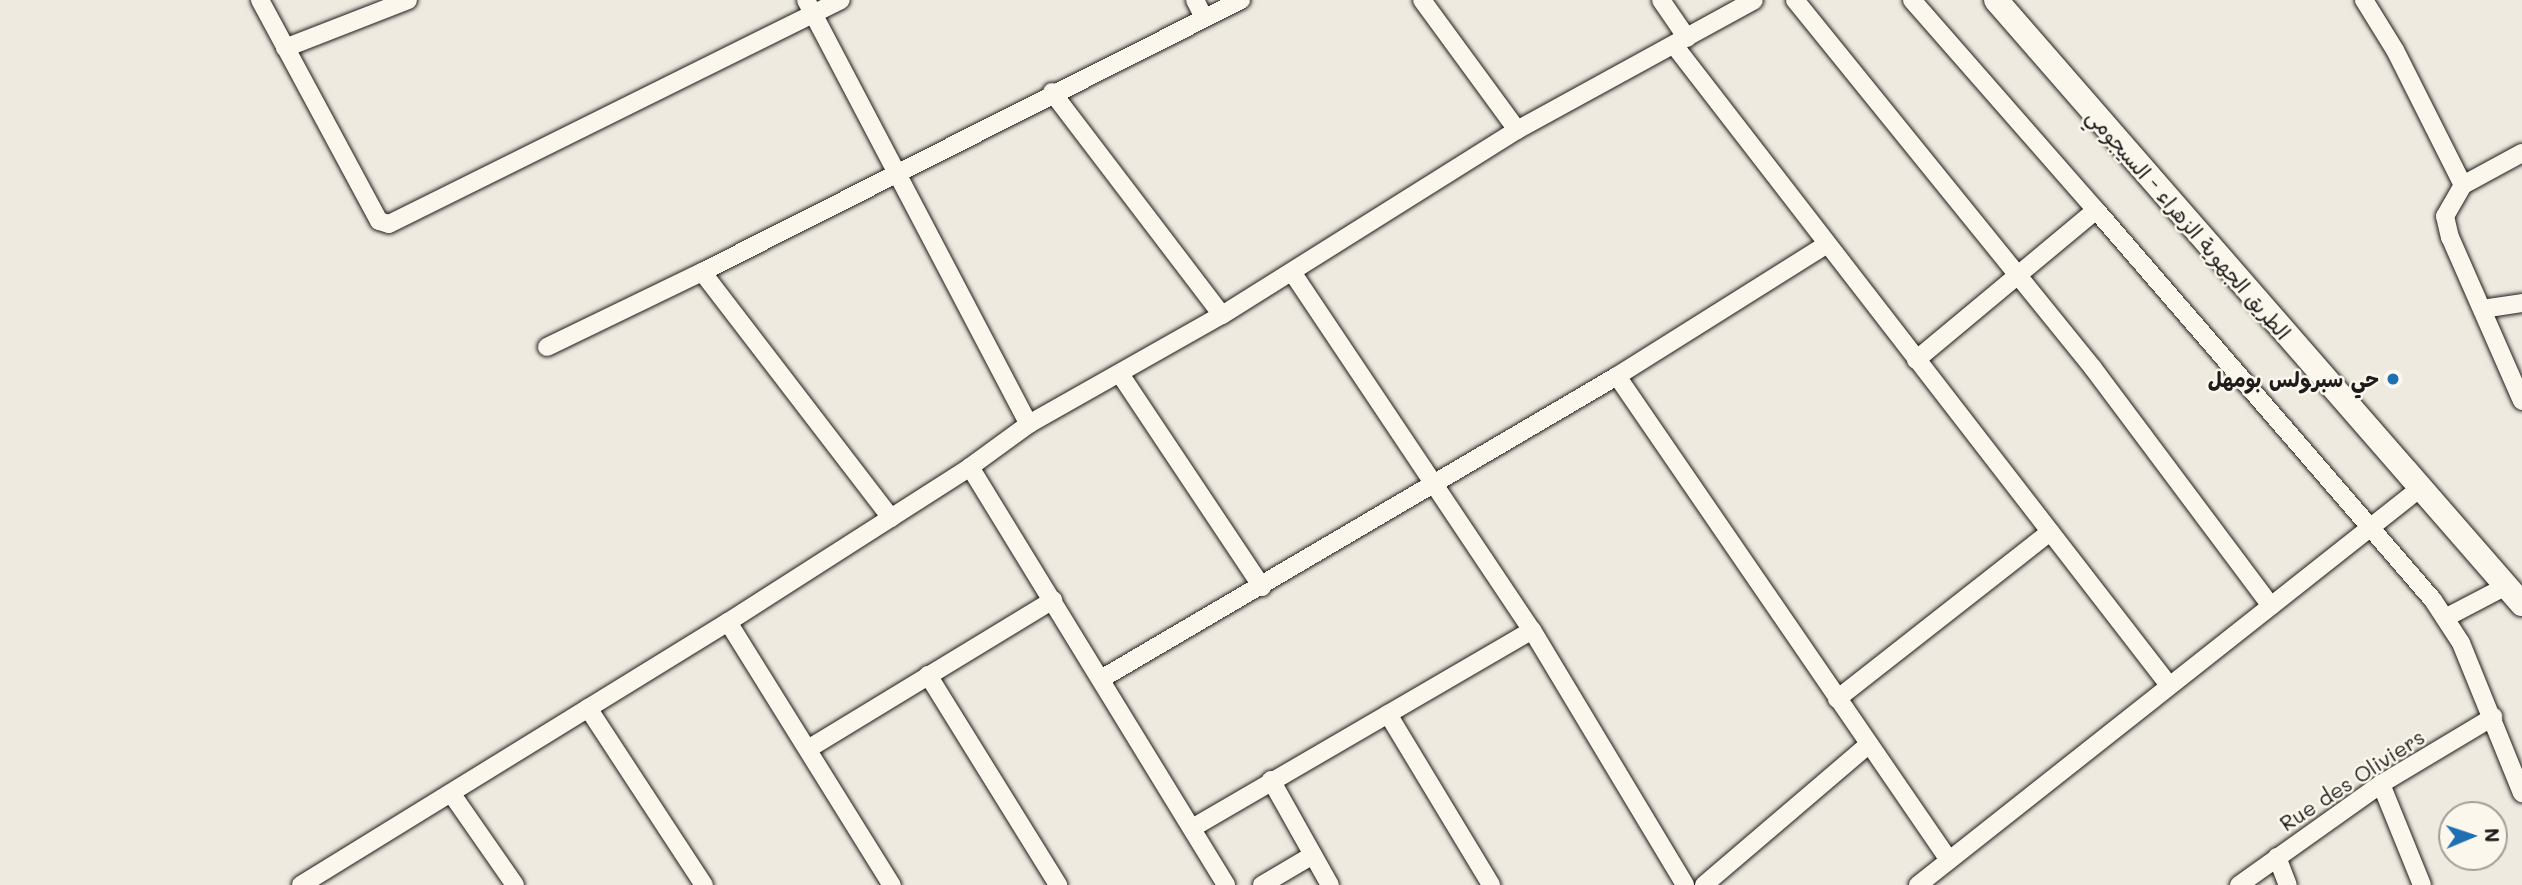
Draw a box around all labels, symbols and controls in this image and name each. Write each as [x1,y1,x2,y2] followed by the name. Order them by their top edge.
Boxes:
[2082,103,2296,345] street label: الطريق الجهوية الزهراء - السيجومي
[2208,366,2379,392] place label: حي سبرولس بومهل
[2385,371,2401,387] marker: حي سبرولس بومهل
[2275,724,2429,836] street label: Rue des Oliviers
[2438,801,2508,871] north arrow
[2480,828,2505,843] text: N

